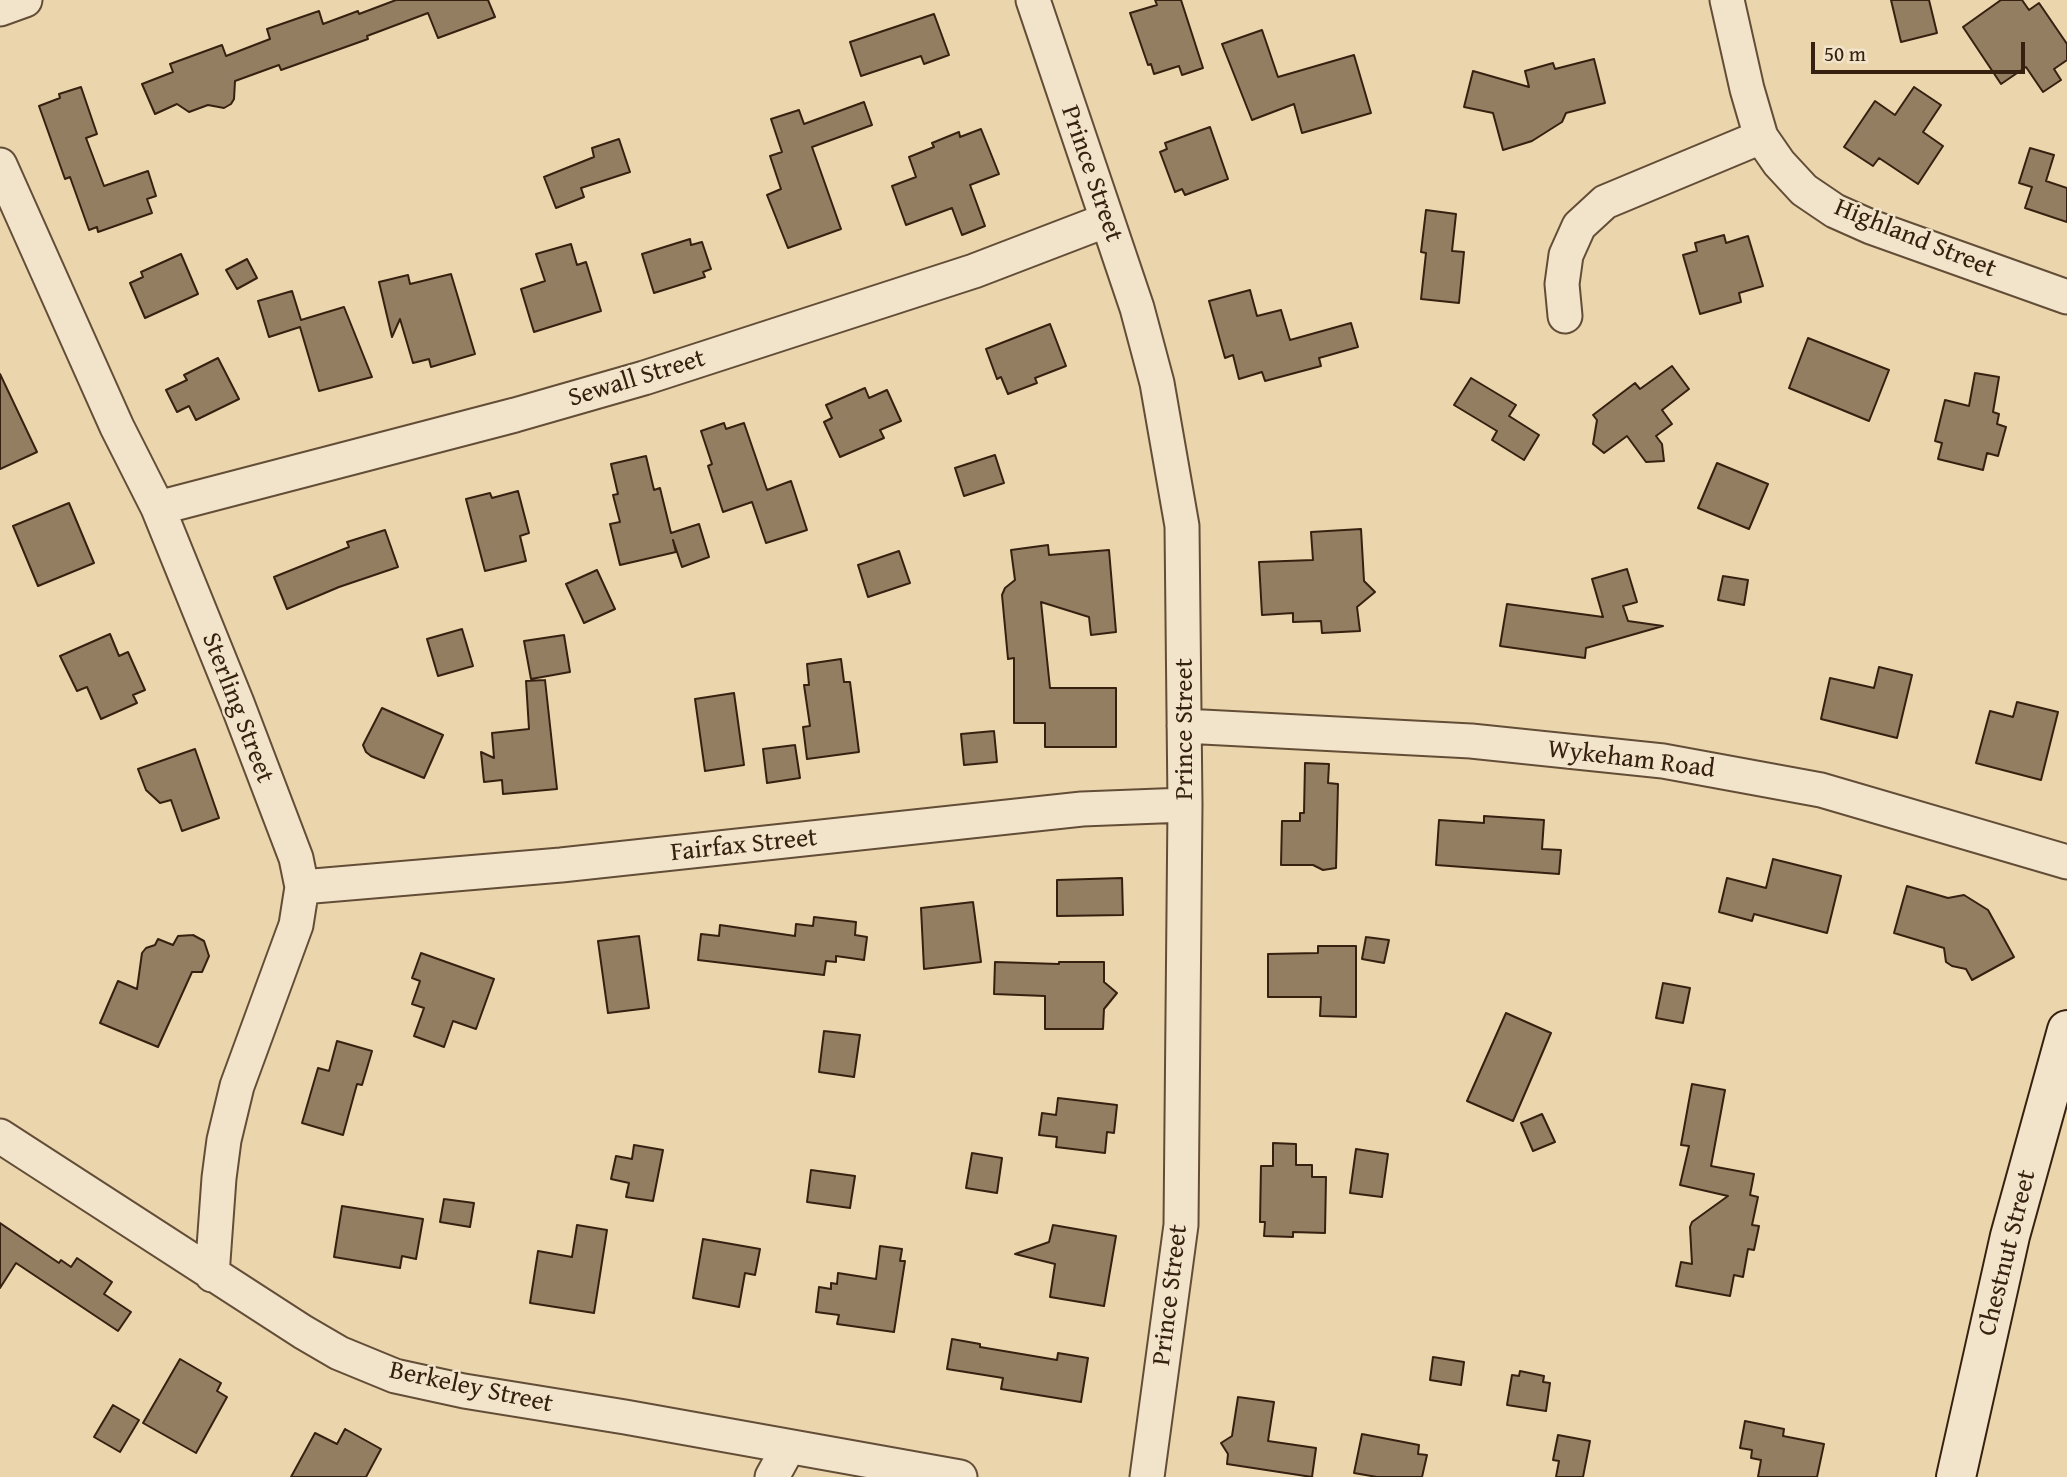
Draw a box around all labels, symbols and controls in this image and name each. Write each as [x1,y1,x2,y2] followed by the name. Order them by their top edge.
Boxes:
[1815,28,2028,72] scale bar
[1824,38,1866,69] text: 50 m
[1053,102,1129,246] street label: Prince Street
[1830,192,2000,286] street label: Highland Street
[565,343,709,415] street label: Sewall Street
[194,628,280,788] street label: Sterling Street
[1169,658,1201,800] street label: Prince Street
[1546,734,1716,786] street label: Wykeham Road
[669,823,819,869] street label: Fairfax Street
[1972,1167,2044,1339] street label: Chestnut Street
[1147,1223,1195,1367] street label: Prince Street
[386,1355,556,1421] street label: Berkeley Street

